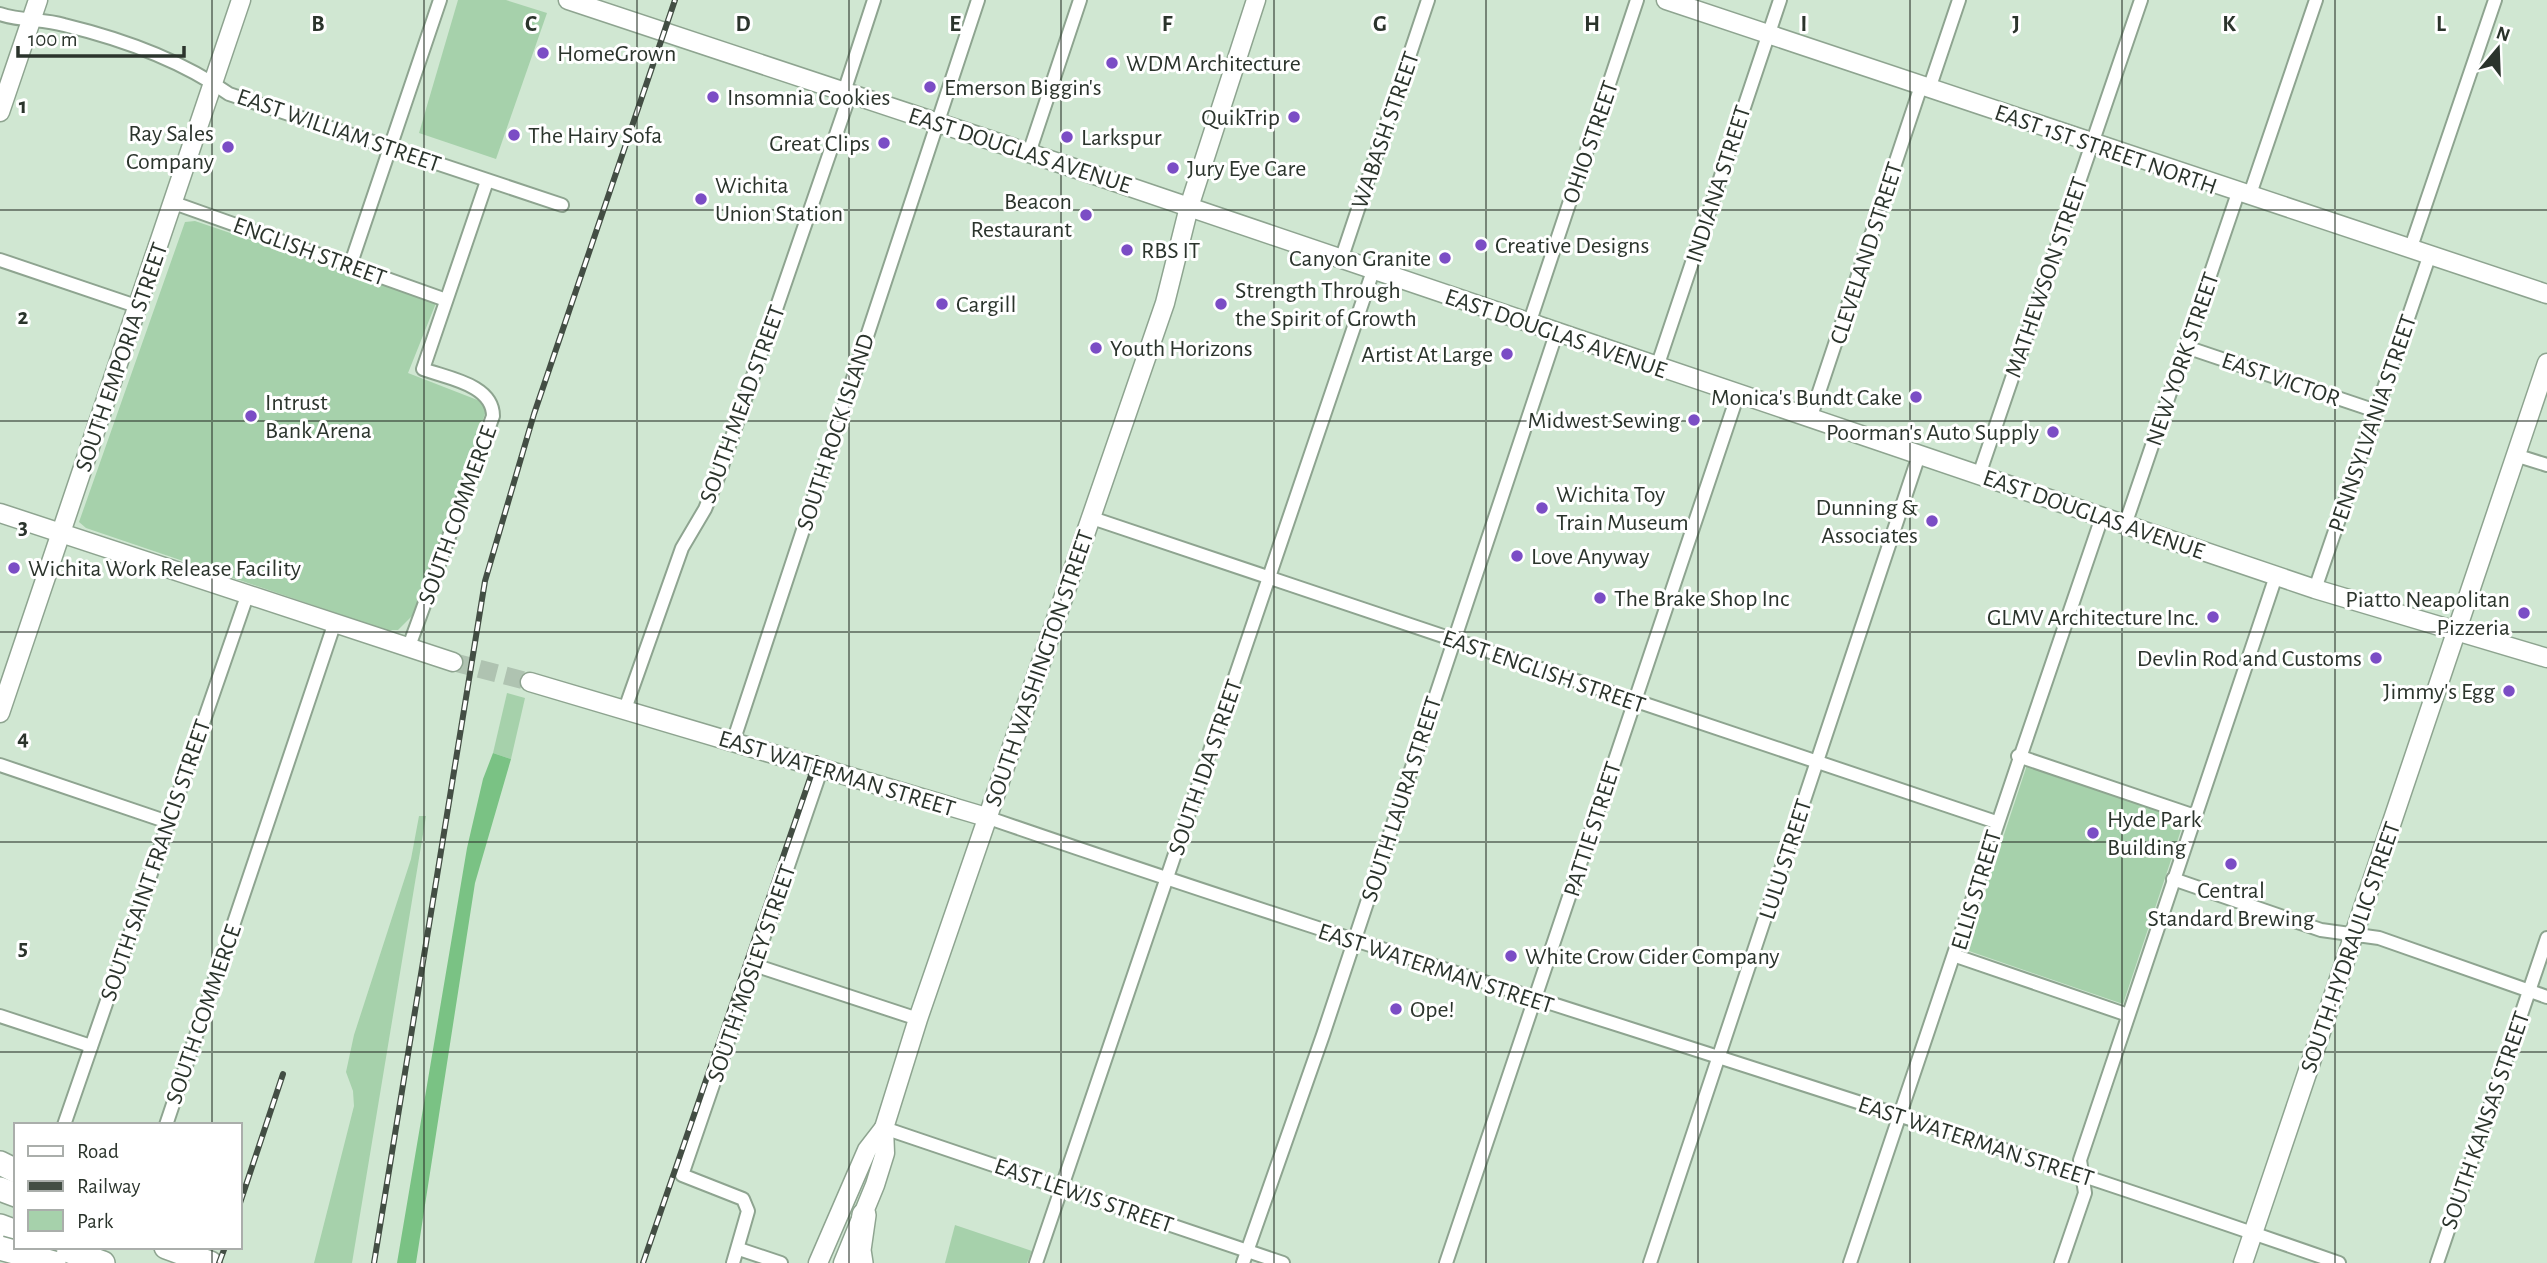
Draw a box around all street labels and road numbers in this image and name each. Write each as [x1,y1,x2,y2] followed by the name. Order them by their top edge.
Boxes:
[1348,49,1424,212] street label: WABASH STREET
[1559,78,1623,207] street label: OHIO STREET
[234,85,444,177] street label: EAST WILLIAM STREET
[1991,101,2220,199] street label: EAST 1ST STREET NORTH
[1682,102,1756,266] street label: INDIANA STREET
[905,104,1135,198] street label: EAST DOUGLAS AVENUE
[1826,159,1908,347] street label: CLEVELAND STREET
[2001,174,2093,381] street label: MATHEWSON STREET
[230,213,390,291] street label: ENGLISH STREET
[71,240,173,475] street label: SOUTH EMPORIA STREET
[2142,269,2224,449] street label: NEW YORK STREET
[1442,285,1670,383] street label: EAST DOUGLAS AVENUE
[696,302,790,506] street label: SOUTH MEAD STREET
[2324,311,2421,535] street label: PENNSYLVANIA STREET
[793,331,879,534] street label: SOUTH ROCK ISLAND
[2218,348,2343,411] street label: EAST VICTOR
[415,423,502,608] street label: SOUTH COMMERCE
[1980,466,2208,564] street label: EAST DOUGLAS AVENUE
[981,527,1099,810] street label: SOUTH WASHINGTON STREET
[1439,626,1649,718] street label: EAST ENGLISH STREET
[1165,676,1247,858] street label: SOUTH IDA STREET
[1357,693,1447,905] street label: SOUTH LAURA STREET
[96,716,216,1004] street label: SOUTH SAINT FRANCIS STREET
[715,726,958,822] street label: EAST WATERMAN STREET
[1560,759,1626,900] street label: PATTIE STREET
[1755,796,1817,922] street label: LULU STREET
[2297,819,2405,1076] street label: SOUTH HYDRAULIC STREET
[1947,827,2007,953] street label: ELLIS STREET
[703,861,801,1085] street label: SOUTH MOSLEY STREET
[1315,919,1557,1018] street label: EAST WATERMAN STREET
[162,921,246,1107] street label: SOUTH COMMERCE
[2437,1008,2535,1232] street label: SOUTH KANSAS STREET
[1855,1092,2097,1191] street label: EAST WATERMAN STREET
[991,1154,1177,1238] street label: EAST LEWIS STREET

